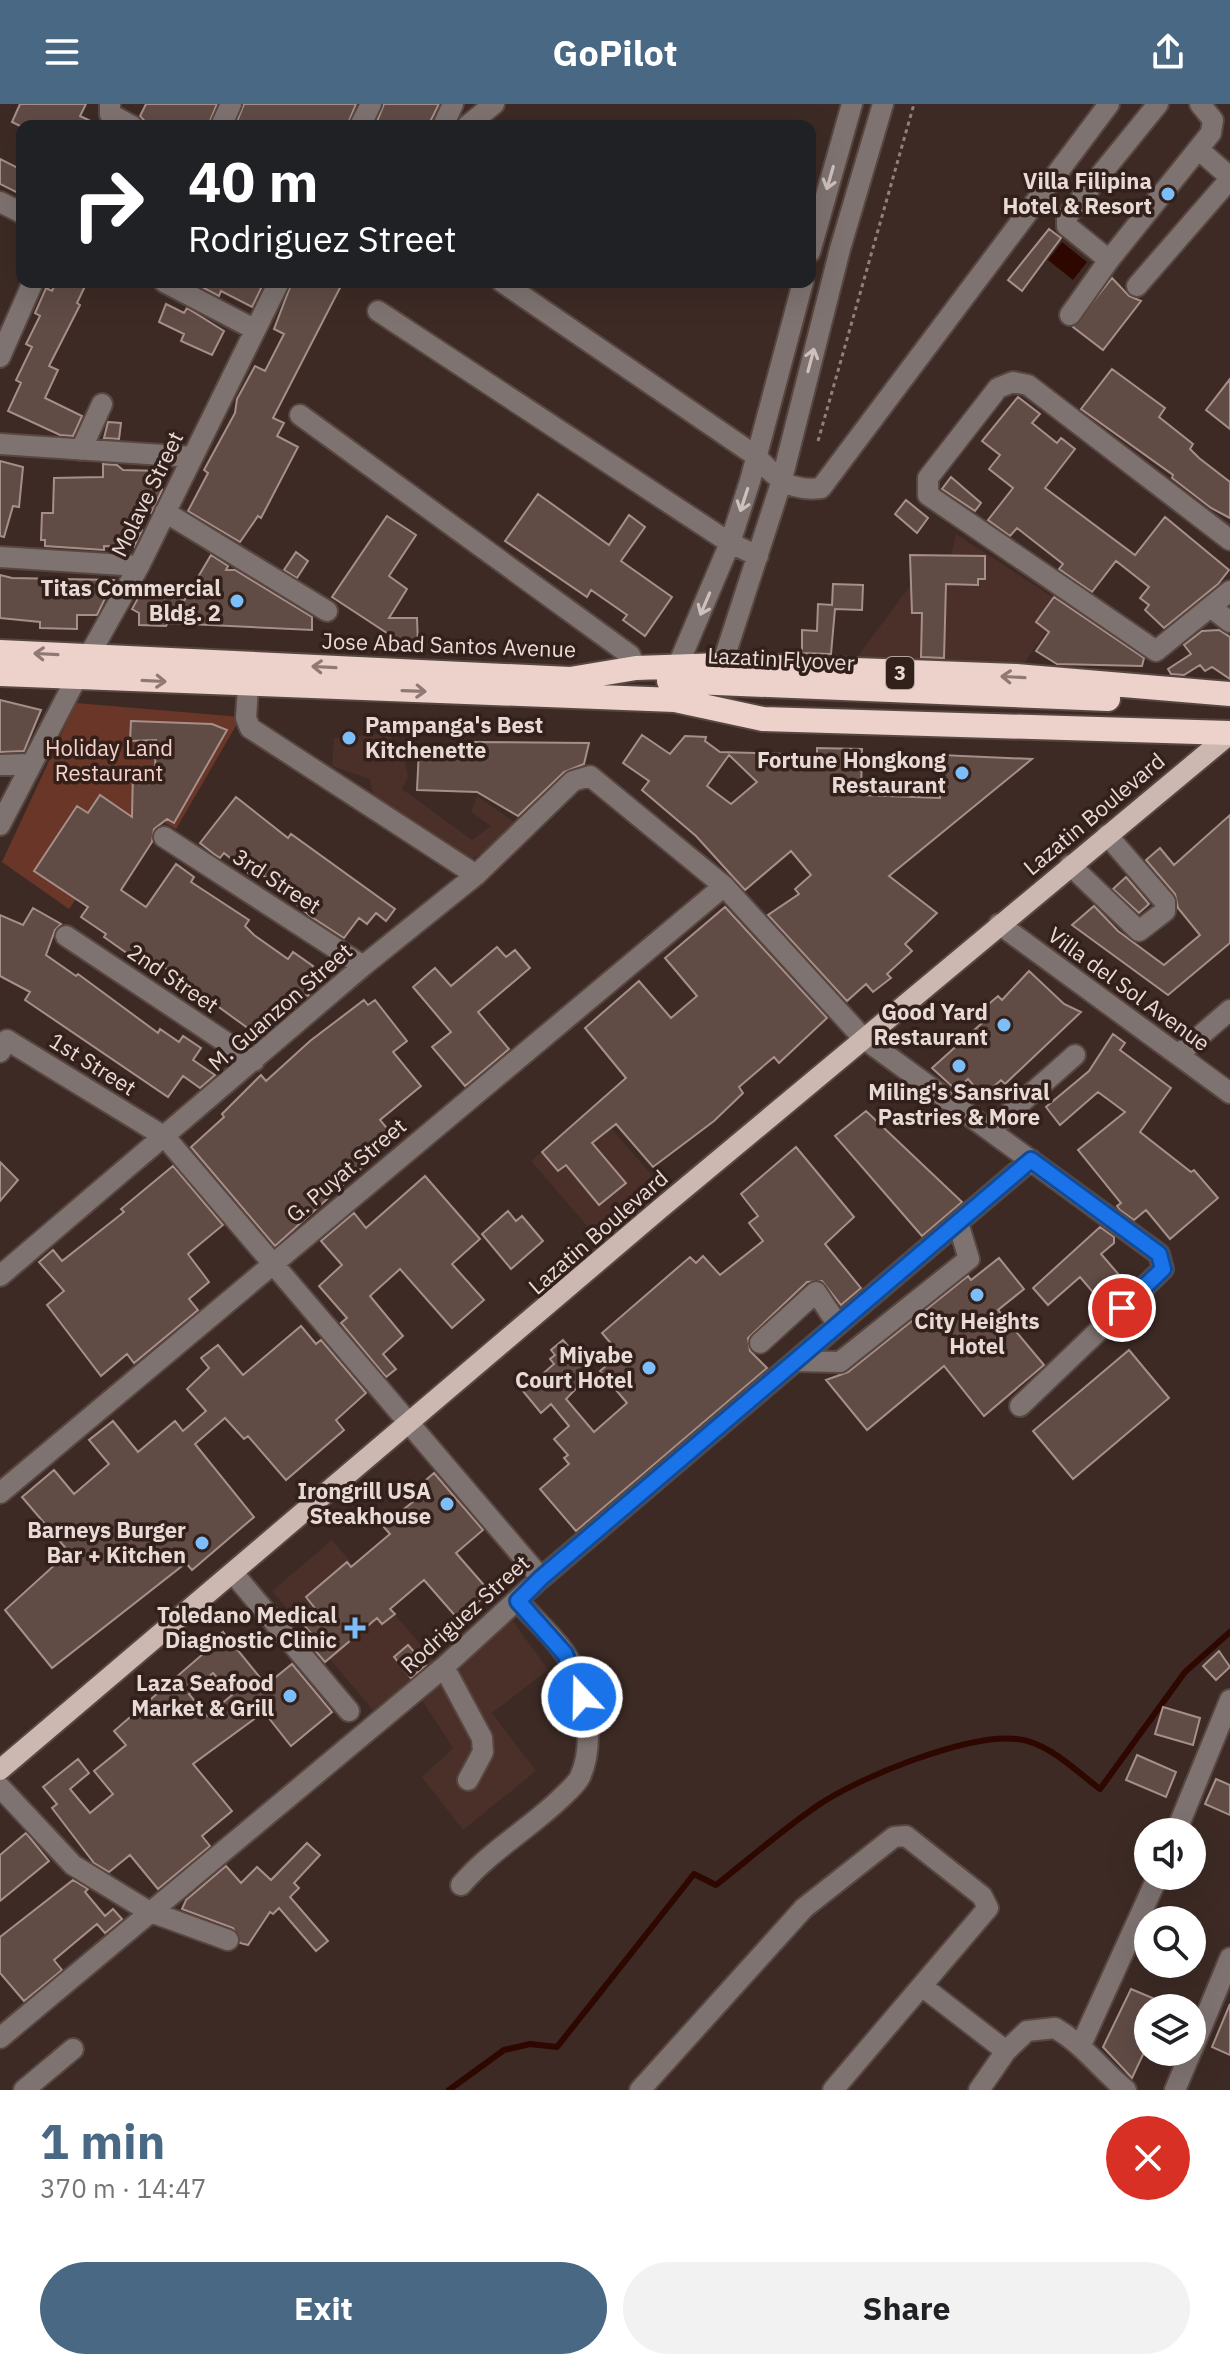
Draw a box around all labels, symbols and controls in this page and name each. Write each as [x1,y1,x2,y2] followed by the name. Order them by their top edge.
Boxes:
[553,29,677,76] text: GoPilot
[40,30,84,74] icon: menu
[1146,30,1190,74] icon: share
[188,145,318,217] text: 40 m
[56,152,160,256] icon: right
[822,164,837,190] one-way arrow
[1002,166,1152,220] place label: Villa Filipina Hotel & Resort
[1159,185,1177,203] marker: Villa Filipina Hotel & Resort
[188,215,457,262] text: Rodriguez Street
[805,347,820,373] one-way arrow
[104,426,189,561] street label: Molave Street
[736,486,751,512] one-way arrow
[41,573,221,627] place label: Titas Commercial Bldg. 2
[696,591,711,616] one-way arrow
[228,592,246,610] marker: Titas Commercial Bldg. 2
[321,626,577,663] street label: Jose Abad Santos Avenue
[707,640,855,677] street label: Lazatin Flyover
[33,647,60,662] one-way arrow
[886,657,914,689] road number: 3
[311,659,338,674] one-way arrow
[1000,669,1027,684] one-way arrow
[140,673,167,688] one-way arrow
[400,684,427,699] one-way arrow
[365,710,543,764] place label: Pampanga's Best Kitchenette
[340,729,358,747] marker: Pampanga's Best Kitchenette
[45,733,173,787] park label: Holiday Land Restaurant
[757,745,947,799] place label: Fortune Hongkong Restaurant
[1017,746,1170,881] street label: Lazatin Boulevard
[953,764,971,782] marker: Fortune Hongkong Restaurant
[228,841,327,920] street label: 3rd Street
[1043,920,1216,1057] street label: Villa del Sol Avenue
[122,936,224,1019] street label: 2nd Street
[202,936,358,1077] street label: M. Guanzon Street
[874,997,988,1051] place label: Good Yard Restaurant
[995,1016,1013,1034] marker: Good Yard Restaurant
[44,1026,142,1102] street label: 1st Street
[950,1057,968,1075] marker: Miling's Sansrival Pastries & More
[868,1077,1050,1131] place label: Miling's Sansrival Pastries & More
[280,1111,412,1228] street label: G. Puyat Street
[522,1163,674,1300] street label: Lazatin Boulevard
[1088,1274,1156,1342] pin
[968,1286,986,1304] marker: City Heights Hotel
[1100,1286,1144,1330] icon: arrive
[914,1306,1040,1360] place label: City Heights Hotel
[515,1340,633,1394] place label: Miyabe Court Hotel
[640,1359,658,1377] marker: Miyabe Court Hotel
[297,1476,431,1530] place label: Irongrill USA Steakhouse
[438,1495,456,1513] marker: Irongrill USA Steakhouse
[27,1515,186,1569] place label: Barneys Burger Bar + Kitchen
[193,1534,211,1552] marker: Barneys Burger Bar + Kitchen
[394,1548,535,1679] street label: Rodriguez Street
[157,1600,337,1654] place label: Toledano Medical Diagnostic Clinic
[344,1617,366,1639] marker: Toledano Medical Diagnostic Clinic
[540,1655,624,1739] position arrow
[131,1668,274,1722] place label: Laza Seafood Market & Grill
[281,1687,299,1705] marker: Laza Seafood Market & Grill
[1134,1818,1206,2066] map controls
[1134,1818,1206,1890] button: sound
[1134,1906,1206,1978] button: search
[1134,1994,1206,2066] button: layers
[40,2110,165,2172] text: 1 min
[1106,2116,1190,2200] button: close
[40,2171,206,2205] text: 370 m · 14:47
[40,2262,607,2354] button: Exit
[623,2262,1190,2354] button: Share

